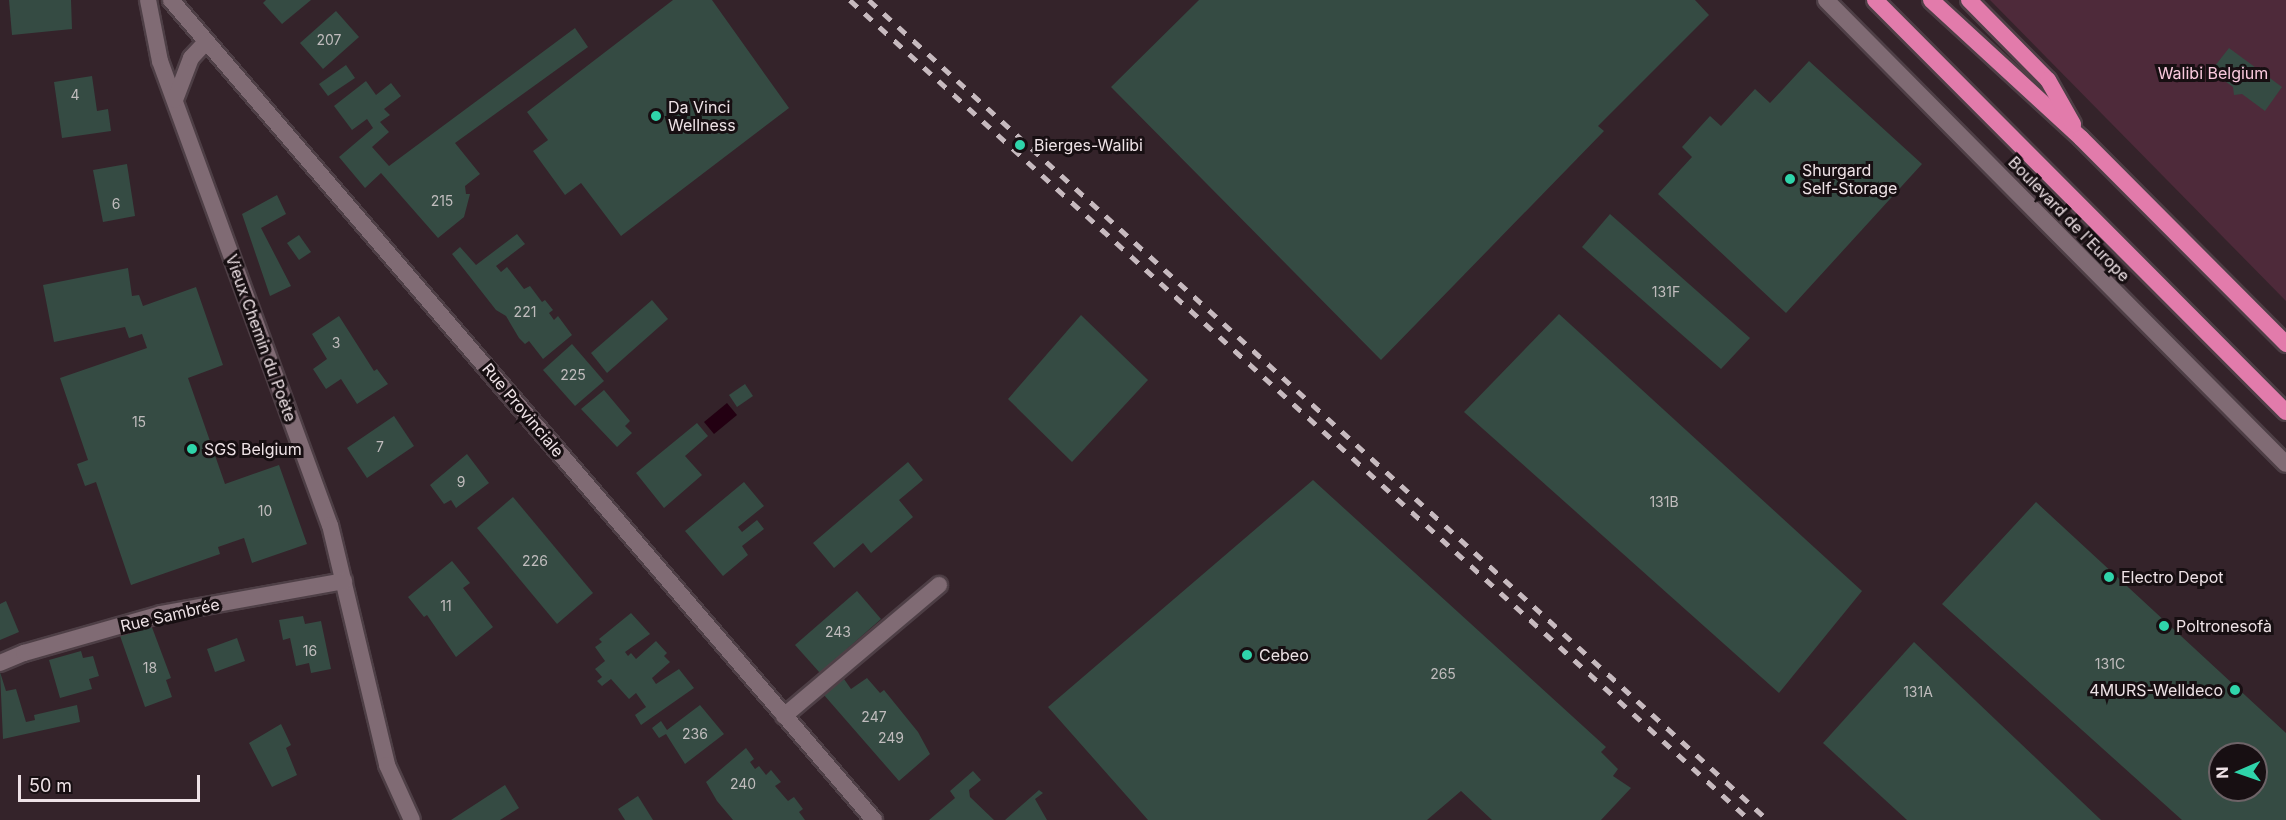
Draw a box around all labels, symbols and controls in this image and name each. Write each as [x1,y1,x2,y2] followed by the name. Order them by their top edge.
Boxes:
[316,32,342,48] house number: 207
[2158,63,2268,83] park label: Walibi Belgium
[70,87,80,103] house number: 4
[668,97,736,135] place label: Da Vinci Wellness
[649,109,663,123] marker: Da Vinci Wellness
[1034,135,1143,155] place label: Bierges-Walibi
[1011,136,1029,154] marker: Bierges-Walibi
[2004,153,2134,285] street label: Boulevard de l'Europe
[1802,160,1897,198] place label: Shurgard Self-Storage
[1783,172,1797,186] marker: Shurgard Self-Storage
[431,193,453,209] house number: 215
[112,196,120,212] house number: 6
[222,252,300,424] street label: Vieux Chemin du Poète
[1652,284,1680,300] house number: 131F
[514,304,536,320] house number: 221
[332,335,340,351] house number: 3
[478,359,568,461] street label: Rue Provinciale
[560,367,586,383] house number: 225
[132,414,146,430] house number: 15
[204,439,302,459] place label: SGS Belgium
[376,439,384,455] house number: 7
[185,442,199,456] marker: SGS Belgium
[457,474,465,490] house number: 9
[1649,494,1679,510] house number: 131B
[258,503,272,519] house number: 10
[522,553,548,569] house number: 226
[2121,567,2224,587] place label: Electro Depot
[2102,570,2116,584] marker: Electro Depot
[119,594,221,636] street label: Rue Sambrée
[440,598,452,614] house number: 11
[2176,616,2272,636] place label: Poltronesofà
[2157,619,2171,633] marker: Poltronesofà
[825,624,851,640] house number: 243
[303,643,317,659] house number: 16
[1259,645,1309,665] place label: Cebeo
[1240,648,1254,662] marker: Cebeo
[2095,656,2125,672] house number: 131C
[143,660,157,676] house number: 18
[1430,666,1456,682] house number: 265
[2089,680,2223,700] place label: 4MURS-Welldeco
[2228,683,2242,697] marker: 4MURS-Welldeco
[1903,684,1933,700] house number: 131A
[861,709,887,725] house number: 247
[682,726,708,742] house number: 236
[878,730,904,746] house number: 249
[2208,742,2268,802] north arrow
[21,763,202,801] scale bar
[2212,766,2232,779] text: N
[29,775,72,796] text: 50 m
[730,776,756,792] house number: 240

